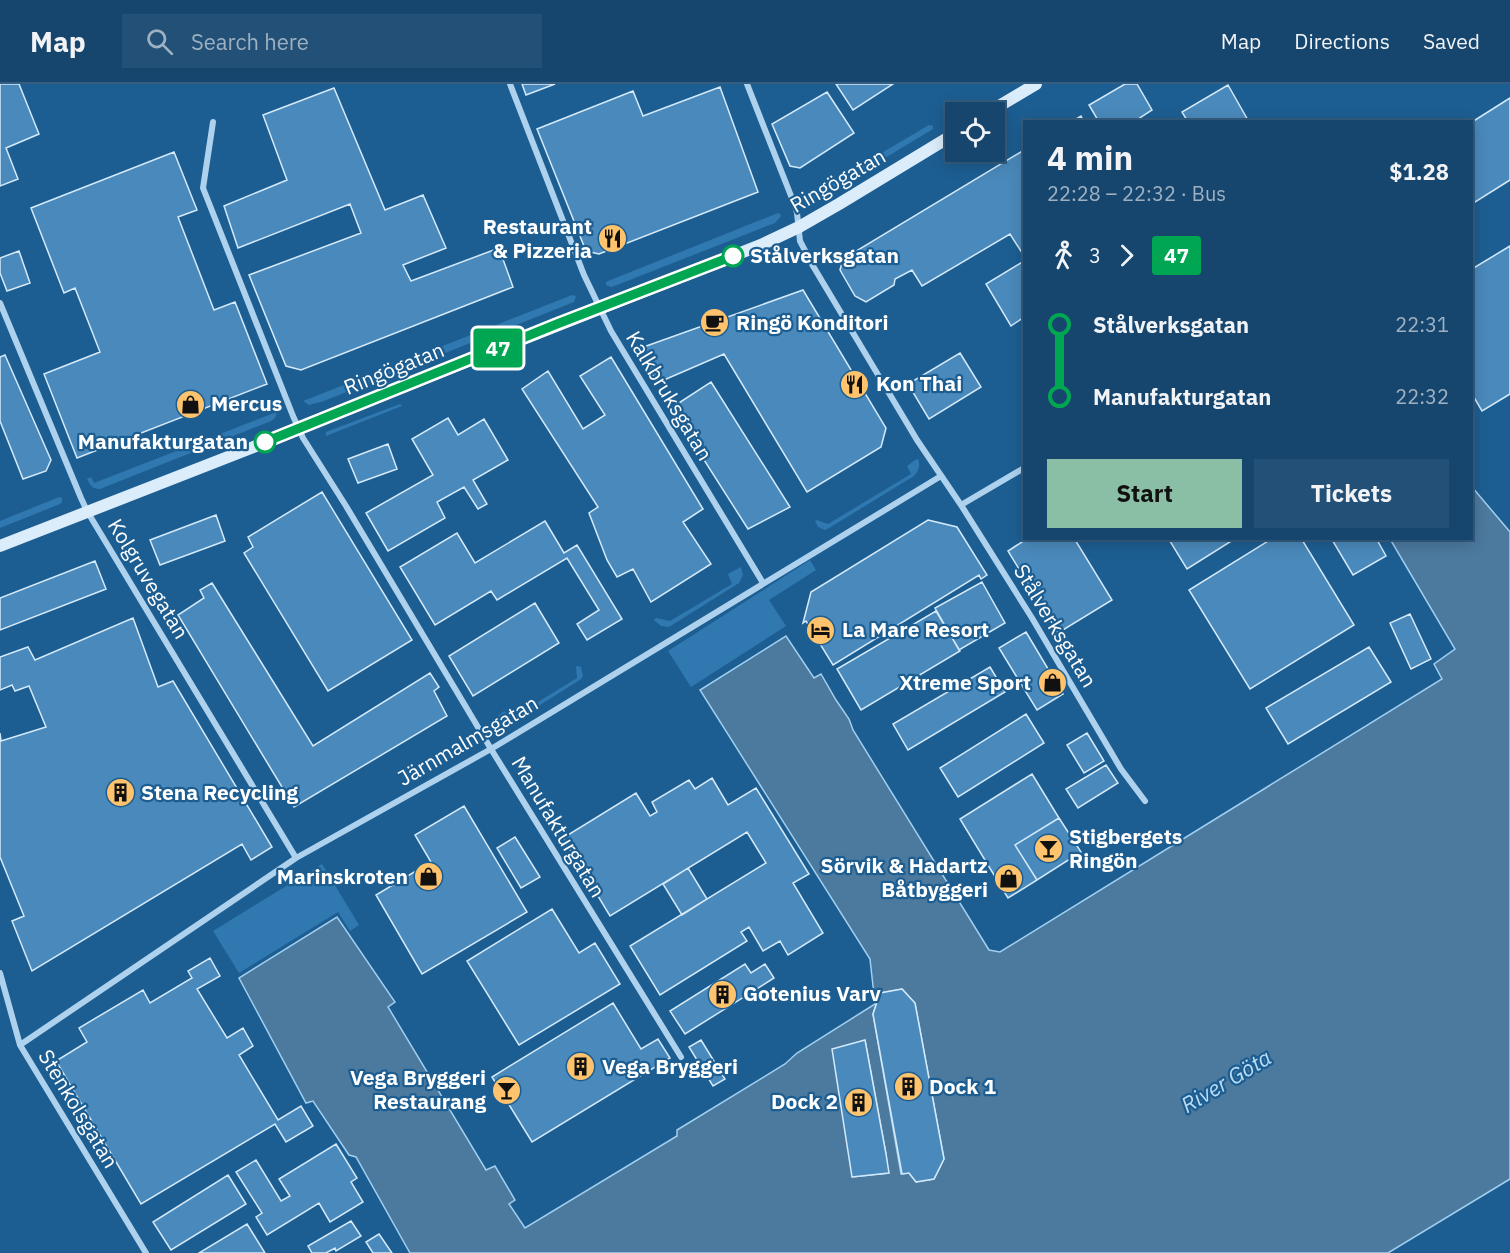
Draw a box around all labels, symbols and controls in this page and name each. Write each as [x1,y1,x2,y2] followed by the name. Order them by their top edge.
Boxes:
[122,14,542,68] search box
[30,23,86,60] text: Map
[143,25,176,58] icon: search
[191,27,309,56] text: Search here
[1221,27,1261,55] text: Map
[1294,27,1390,55] text: Directions
[1423,27,1480,55] text: Saved
[945,102,1005,162] map controls
[945,102,1005,162] button: locate
[1047,136,1133,179] text: 4 min
[785,141,890,219] street label: Ringögatan
[1389,157,1449,186] text: $1.28
[1047,180,1226,207] text: 22:28 – 22:32 · Bus
[483,212,592,264] place label: Restaurant & Pizzeria
[597,223,629,255] restaurant icon: Restaurant & Pizzeria
[1047,239,1080,272] icon: walk
[1110,239,1143,272] icon: forward
[750,241,899,269] place label: Stålverksgatan
[1164,241,1189,269] text: 47
[1089,242,1101,269] text: 3
[722,245,744,267] marker: Stålverksgatan
[699,307,731,339] cafe icon: Ringö Konditori
[736,308,888,336] place label: Ringö Konditori
[1093,310,1249,339] text: Stålverksgatan
[1395,311,1449,338] text: 22:31
[620,326,720,465] street label: Kalkbruksgatan
[471,328,525,368] line badge: 47
[485,334,511,362] text: 47
[339,335,448,401] street label: Ringögatan
[839,368,871,400] restaurant icon: Kon Thai
[876,369,962,397] place label: Kon Thai
[1093,382,1271,411] text: Manufakturgatan
[1395,383,1449,410] text: 22:32
[174,388,206,420] shop icon: Mercus
[211,389,282,417] place label: Mercus
[78,427,248,455] place label: Manufakturgatan
[254,431,276,453] marker: Manufakturgatan
[1047,459,1242,528] button: Start
[1254,459,1449,528] button: Tickets
[102,513,196,644] street label: Kolgruvegatan
[1008,559,1104,692] street label: Stålverksgatan
[805,614,837,646] hotel icon: La Mare Resort
[842,615,989,643] place label: La Mare Resort
[1036,667,1068,699] shop icon: Xtreme Sport
[899,668,1031,696] place label: Xtreme Sport
[392,689,543,792] street label: Järnmalmsgatan
[506,751,612,902] street label: Manufakturgatan
[104,777,136,809] building icon: Stena Recycling
[141,778,298,806] place label: Stena Recycling
[1069,822,1182,874] place label: Stigbergets Ringön
[1032,833,1064,865] bar icon: Stigbergets Ringön
[821,851,988,903] place label: Sörvik & Hadartz Båtbyggeri
[413,861,445,893] shop icon: Marinskroten
[277,862,408,890] place label: Marinskroten
[993,862,1025,894] shop icon: Sörvik & Hadartz Båtbyggeri
[706,978,738,1010] building icon: Gotenius Varv
[743,979,882,1007] place label: Gotenius Varv
[1175,1042,1276,1119] water label: River Göta
[32,1044,125,1173] street label: Stenkolsgatan
[565,1051,597,1083] building icon: Vega Bryggeri
[602,1052,738,1080] place label: Vega Bryggeri
[350,1063,486,1115] place label: Vega Bryggeri Restaurang
[892,1071,924,1103] building icon: Dock 1
[929,1072,996,1100] place label: Dock 1
[491,1074,523,1106] bar icon: Vega Bryggeri Restaurang
[843,1086,875,1118] building icon: Dock 2
[771,1087,838,1115] place label: Dock 2

